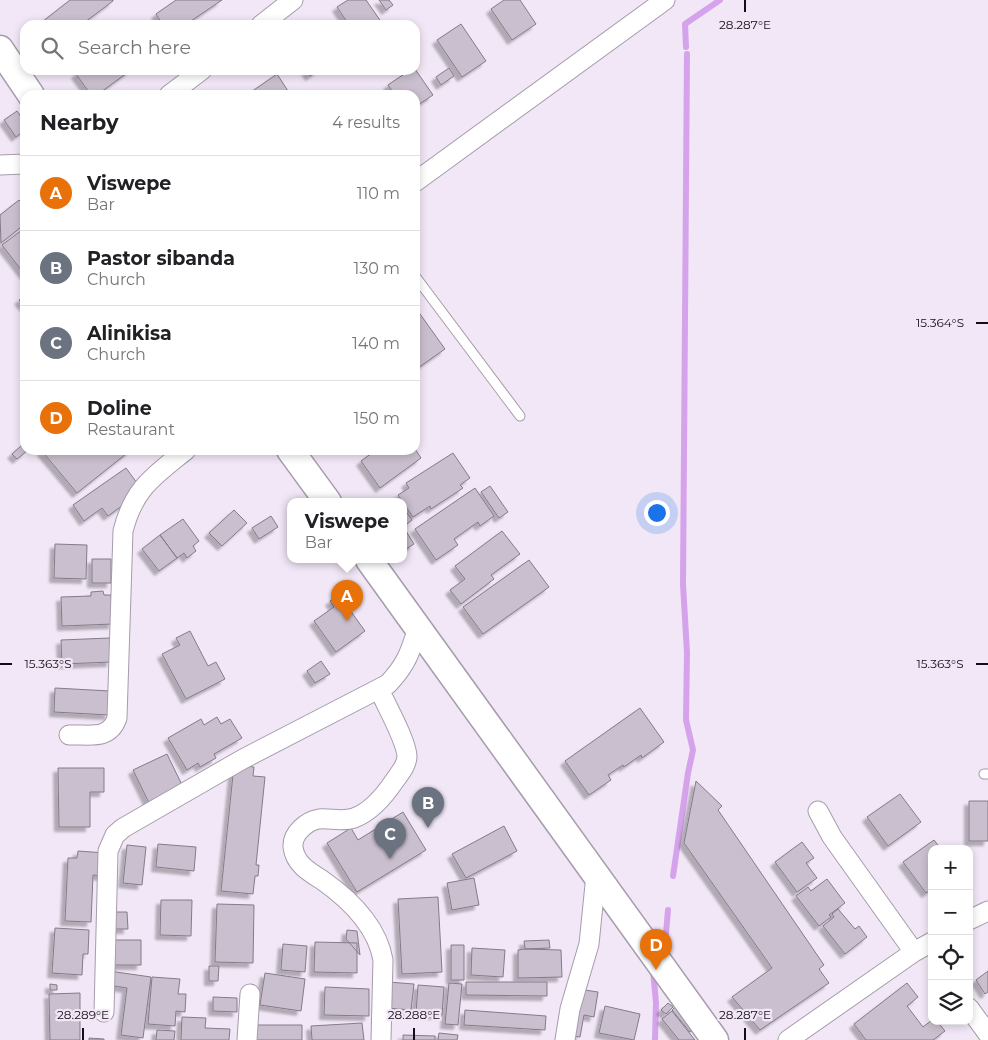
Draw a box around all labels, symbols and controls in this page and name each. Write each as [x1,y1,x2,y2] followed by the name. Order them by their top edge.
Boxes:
[719,17,771,32] text: 28.287°E
[20,20,420,75] search box
[38,34,66,62] icon: search
[78,36,191,59] text: Search here
[40,110,119,135] text: Nearby
[332,113,400,132] text: 4 results
[87,172,171,195] text: Viswepe
[50,184,62,203] text: A
[357,184,400,203] text: 110 m
[87,195,115,214] text: Bar
[87,247,235,270] text: Pastor sibanda
[50,259,62,278] text: B
[353,259,400,278] text: 130 m
[87,270,146,289] text: Church
[916,315,964,330] text: 15.364°S
[87,322,172,345] text: Alinikisa
[50,334,62,353] text: C
[352,334,400,353] text: 140 m
[87,345,146,364] text: Church
[87,397,152,420] text: Doline
[49,409,63,428] text: D
[353,409,400,428] text: 150 m
[87,420,175,439] text: Restaurant
[287,498,407,563] popup
[644,500,670,526] your location
[305,510,389,533] text: Viswepe
[305,533,333,552] text: Bar
[331,580,363,621] pin: A
[24,656,72,671] text: 15.363°S
[916,656,964,671] text: 15.363°S
[412,787,444,828] pin: B
[374,818,406,859] pin: C
[928,845,973,1025] map controls
[928,845,973,890] button: +
[928,890,973,935] button: −
[640,929,672,970] pin: D
[928,935,973,980] button: locate
[928,980,973,1025] button: layers
[57,1007,109,1022] text: 28.289°E
[388,1007,440,1022] text: 28.288°E
[719,1007,771,1022] text: 28.287°E

